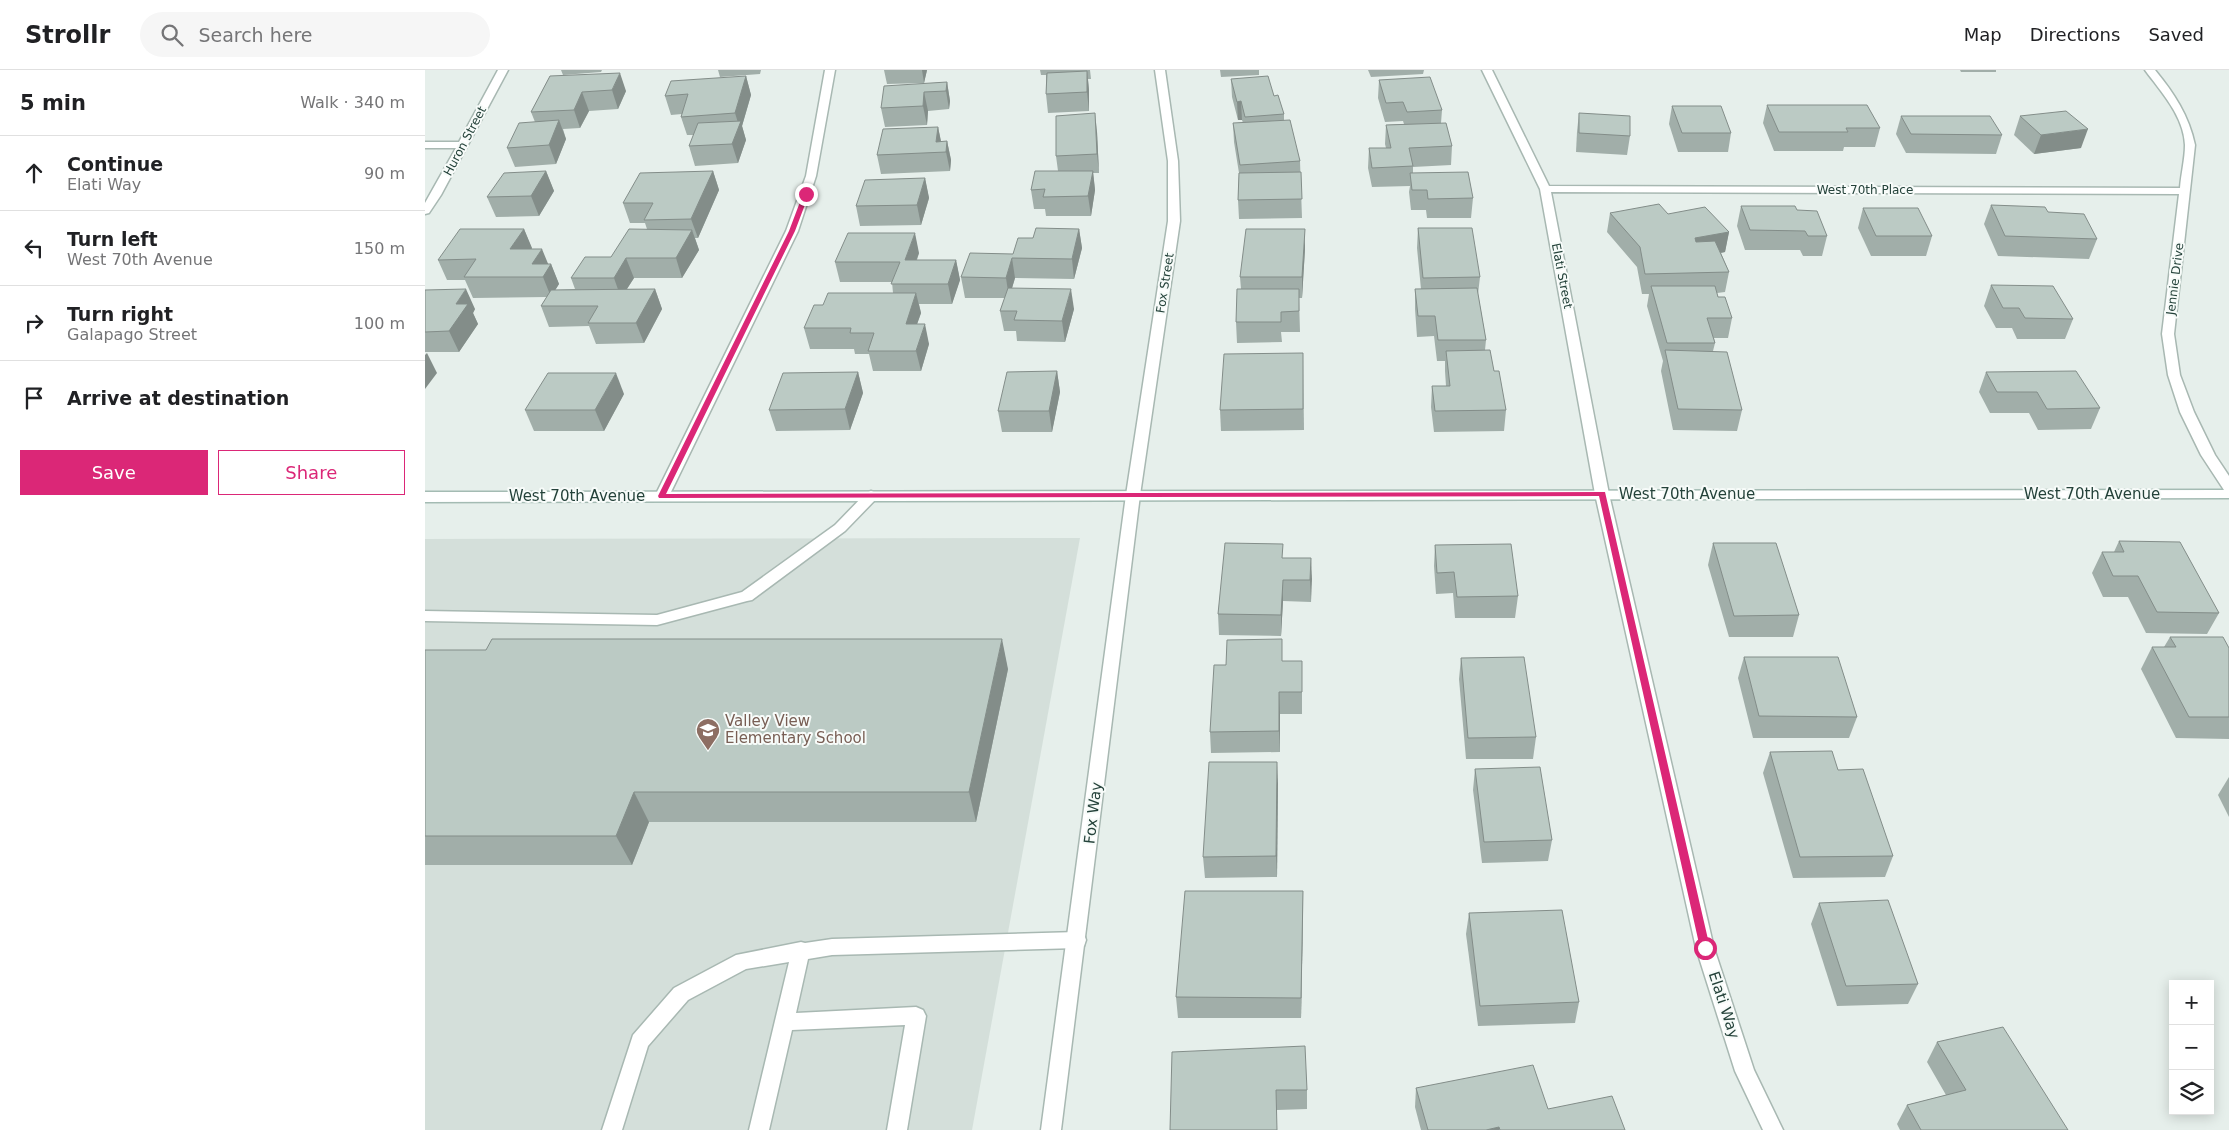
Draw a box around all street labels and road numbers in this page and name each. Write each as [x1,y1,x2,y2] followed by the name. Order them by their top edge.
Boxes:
[441,104,489,178] street label: Huron Street
[1817,183,1913,197] street label: West 70th Place
[1549,242,1575,310] street label: Elati Street
[2164,242,2186,317] street label: Jennie Drive
[1153,252,1177,314] street label: Fox Street
[1619,485,1755,503] street label: West 70th Avenue
[2024,485,2160,503] street label: West 70th Avenue
[509,487,645,505] street label: West 70th Avenue
[1080,781,1106,845] street label: Fox Way
[1705,969,1743,1041] street label: Elati Way

